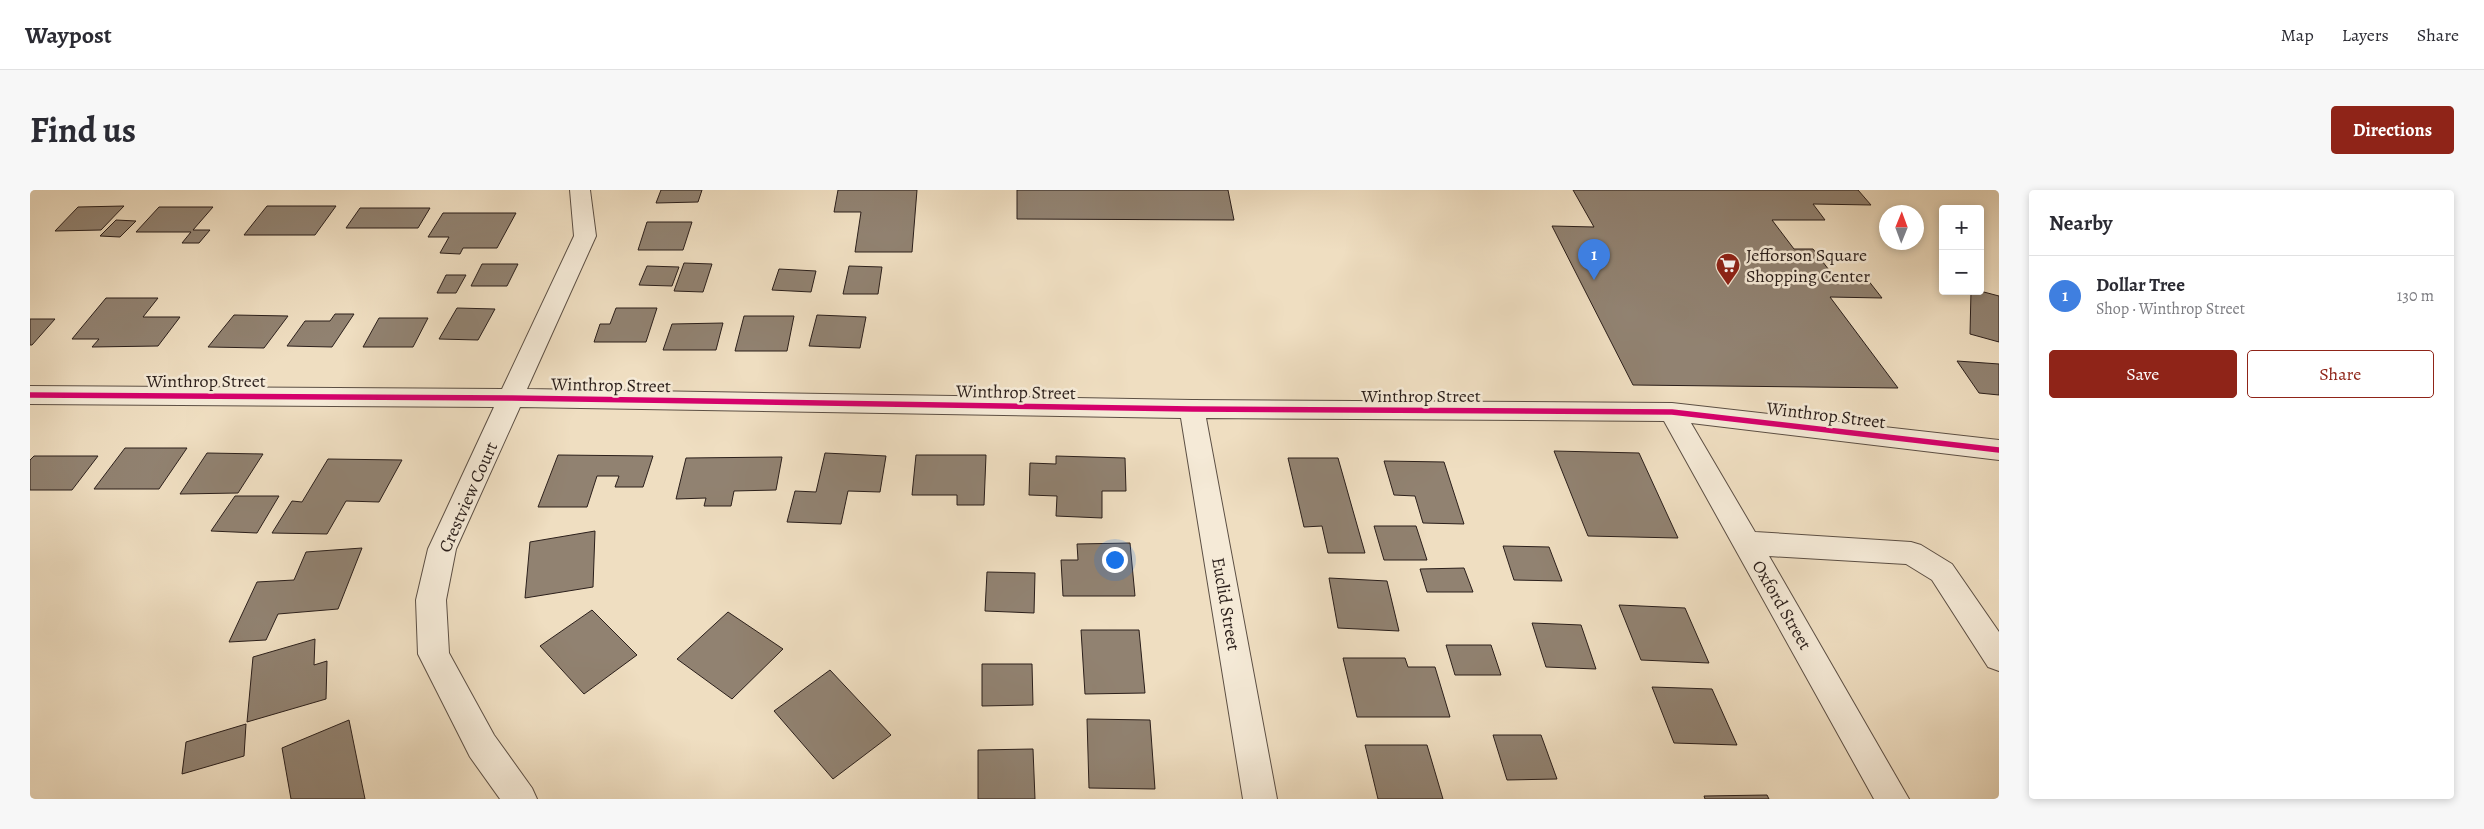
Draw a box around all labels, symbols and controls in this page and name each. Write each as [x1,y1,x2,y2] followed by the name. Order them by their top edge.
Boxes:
[25,19,112,51] text: Waypost
[2281,23,2314,47] text: Map
[2342,23,2389,47] text: Layers
[2417,23,2459,47] text: Share
[30,106,136,154] text: Find us
[2331,106,2454,154] button: Directions
[1879,205,1924,250] north arrow
[1939,205,1984,295] map controls
[1939,205,1984,250] button: +
[2049,209,2112,237] text: Nearby
[1578,239,1610,280] pin: 1
[1746,243,1870,288] place label: Jefforson Square Shopping Center
[1939,250,1984,295] button: −
[1715,252,1741,286] supermarket icon: Jefforson Square Shopping Center
[2096,272,2185,298] text: Dollar Tree
[2062,285,2068,307] text: 1
[2397,285,2434,307] text: 130 m
[2096,298,2245,320] text: Shop · Winthrop Street
[2049,350,2237,398] button: Save
[2247,350,2434,398] button: Share
[145,369,266,393] street label: Winthrop Street
[550,372,671,398] street label: Winthrop Street
[955,379,1076,405] street label: Winthrop Street
[1360,384,1481,408] street label: Winthrop Street
[1764,396,1887,434] street label: Winthrop Street
[433,438,503,556] street label: Crestview Court
[1102,547,1128,573] your location
[1206,555,1246,653] street label: Euclid Street
[1747,556,1817,654] street label: Oxford Street

